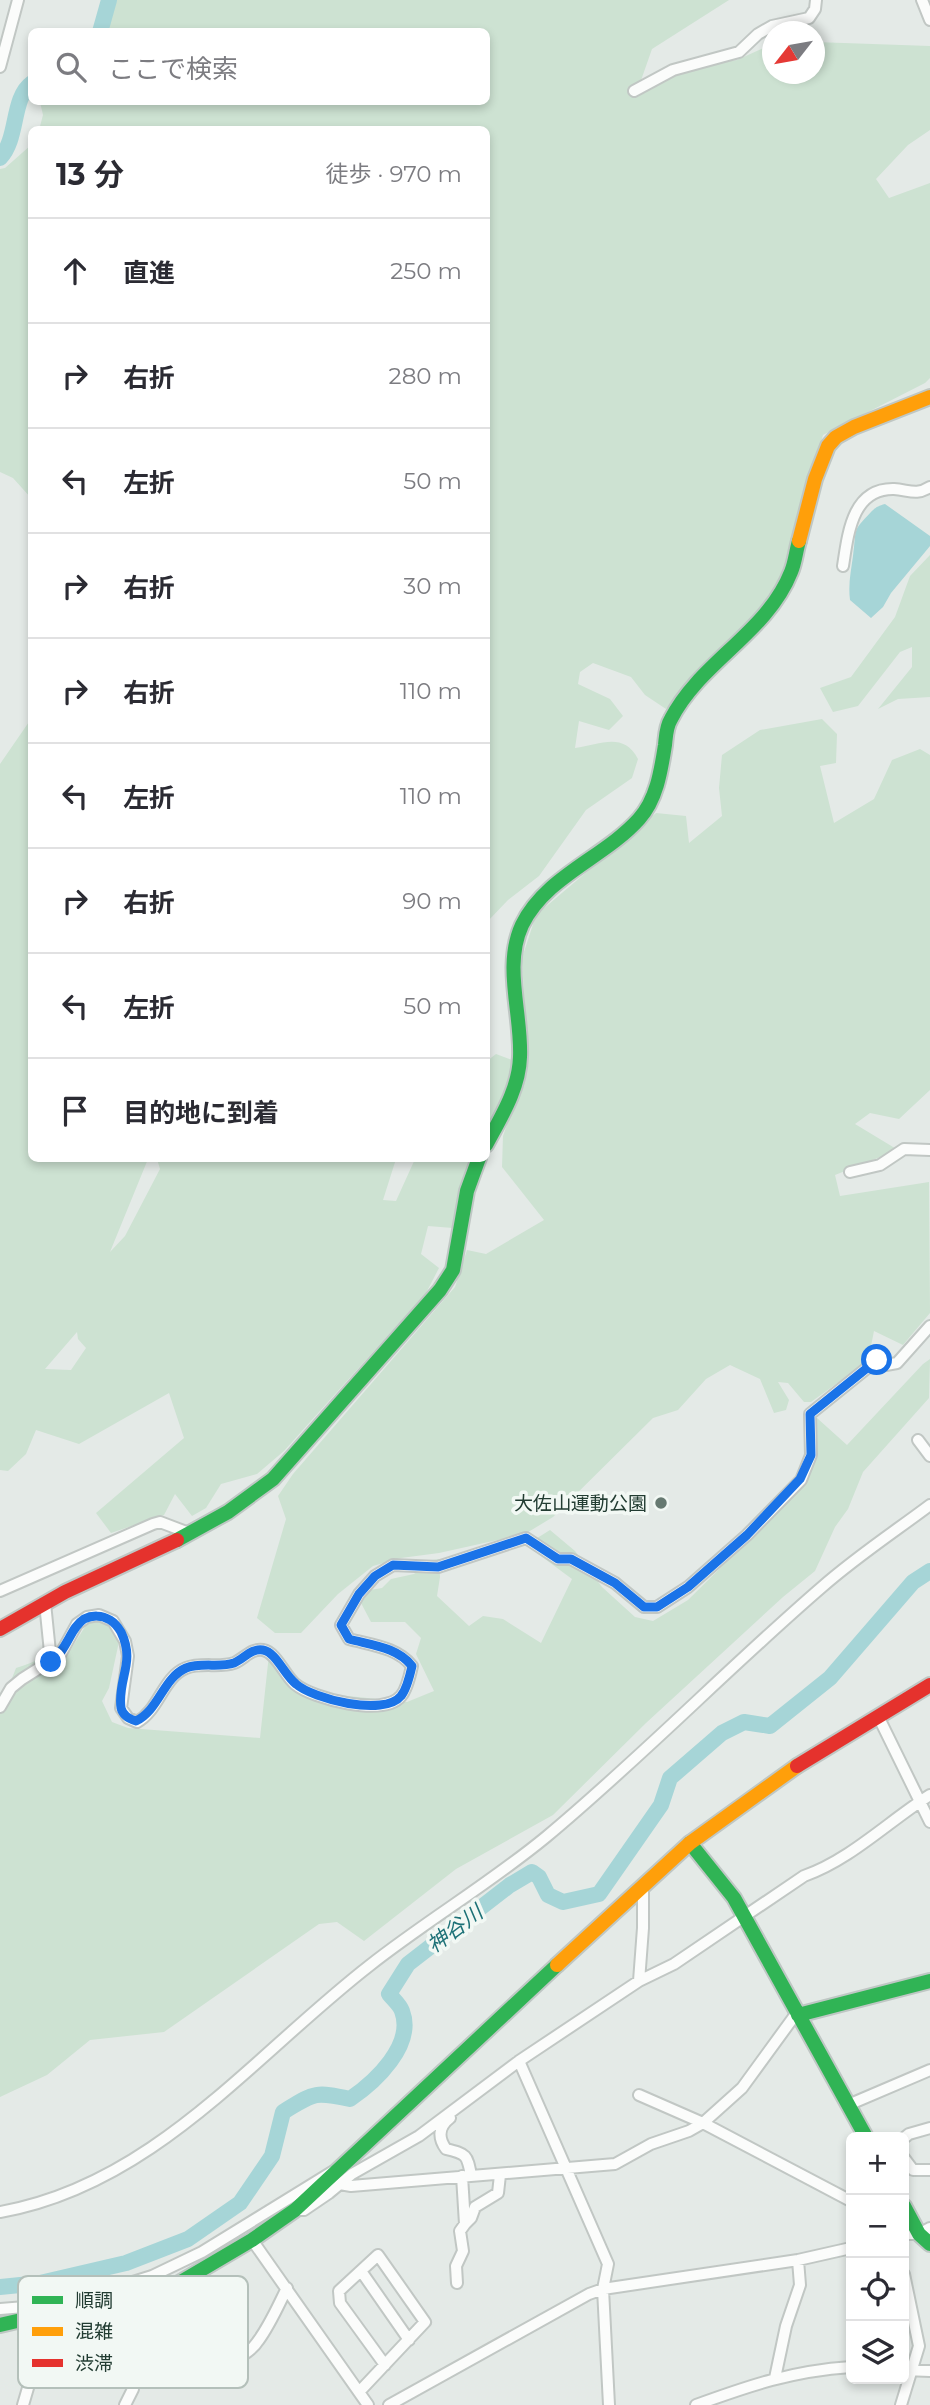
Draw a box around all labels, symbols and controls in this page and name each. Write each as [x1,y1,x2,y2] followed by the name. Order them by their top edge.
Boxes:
[762,21,825,84] north arrow
[28,28,490,105] search box
[52,48,90,86] icon: search
[108,53,238,85] text: ここで検索
[56,156,124,193] text: 13 分
[326,160,462,188] text: 徒歩 · 970 m
[56,252,94,290] icon: ahead
[123,257,175,289] text: 直進
[390,257,462,285] text: 250 m
[56,357,94,395] icon: right
[123,362,175,394] text: 右折
[389,362,462,390] text: 280 m
[56,462,94,500] icon: left
[123,467,175,499] text: 左折
[403,467,462,495] text: 50 m
[56,567,94,605] icon: right
[123,572,175,604] text: 右折
[403,572,462,600] text: 30 m
[56,672,94,710] icon: right
[123,677,175,709] text: 右折
[400,677,462,705] text: 110 m
[56,777,94,815] icon: left
[123,782,175,814] text: 左折
[400,782,462,810] text: 110 m
[56,882,94,920] icon: right
[123,887,175,919] text: 右折
[402,887,462,915] text: 90 m
[56,987,94,1025] icon: left
[123,992,175,1024] text: 左折
[403,992,462,1020] text: 50 m
[56,1092,94,1130] icon: arrive
[123,1097,279,1129] text: 目的地に到着
[861,1344,892,1375] route start
[514,1492,647,1515] place label: 大佐山運動公園
[653,1495,669,1511] marker: 大佐山運動公園
[35,1646,66,1677] route end
[422,1898,489,1958] water label: 神谷川
[846,2132,909,2384] map controls
[846,2132,909,2195] button: +
[846,2195,909,2258] button: −
[846,2258,909,2321] button: locate
[18,2276,248,2388] legend
[75,2289,113,2312] text: 順調
[75,2320,113,2343] text: 混雑
[846,2321,909,2384] button: layers
[75,2352,113,2375] text: 渋滞

